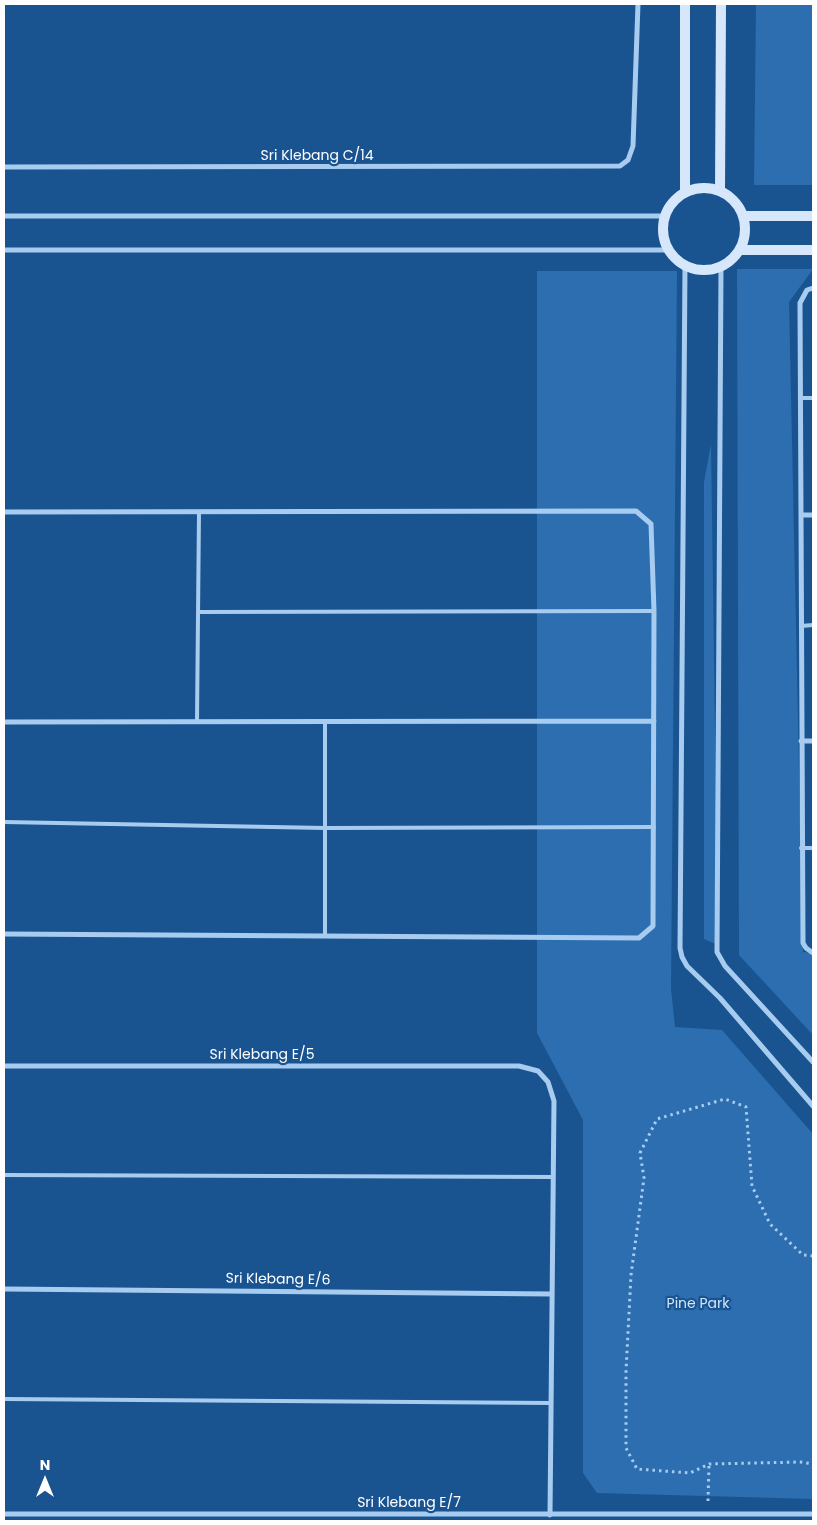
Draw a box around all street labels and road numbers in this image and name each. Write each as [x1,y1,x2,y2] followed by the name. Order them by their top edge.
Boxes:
[261,148,373,164] street label: Sri Klebang C/14
[210,1047,314,1063] street label: Sri Klebang E/5
[225,1271,331,1289] street label: Sri Klebang E/6
[357,1495,461,1511] street label: Sri Klebang E/7

